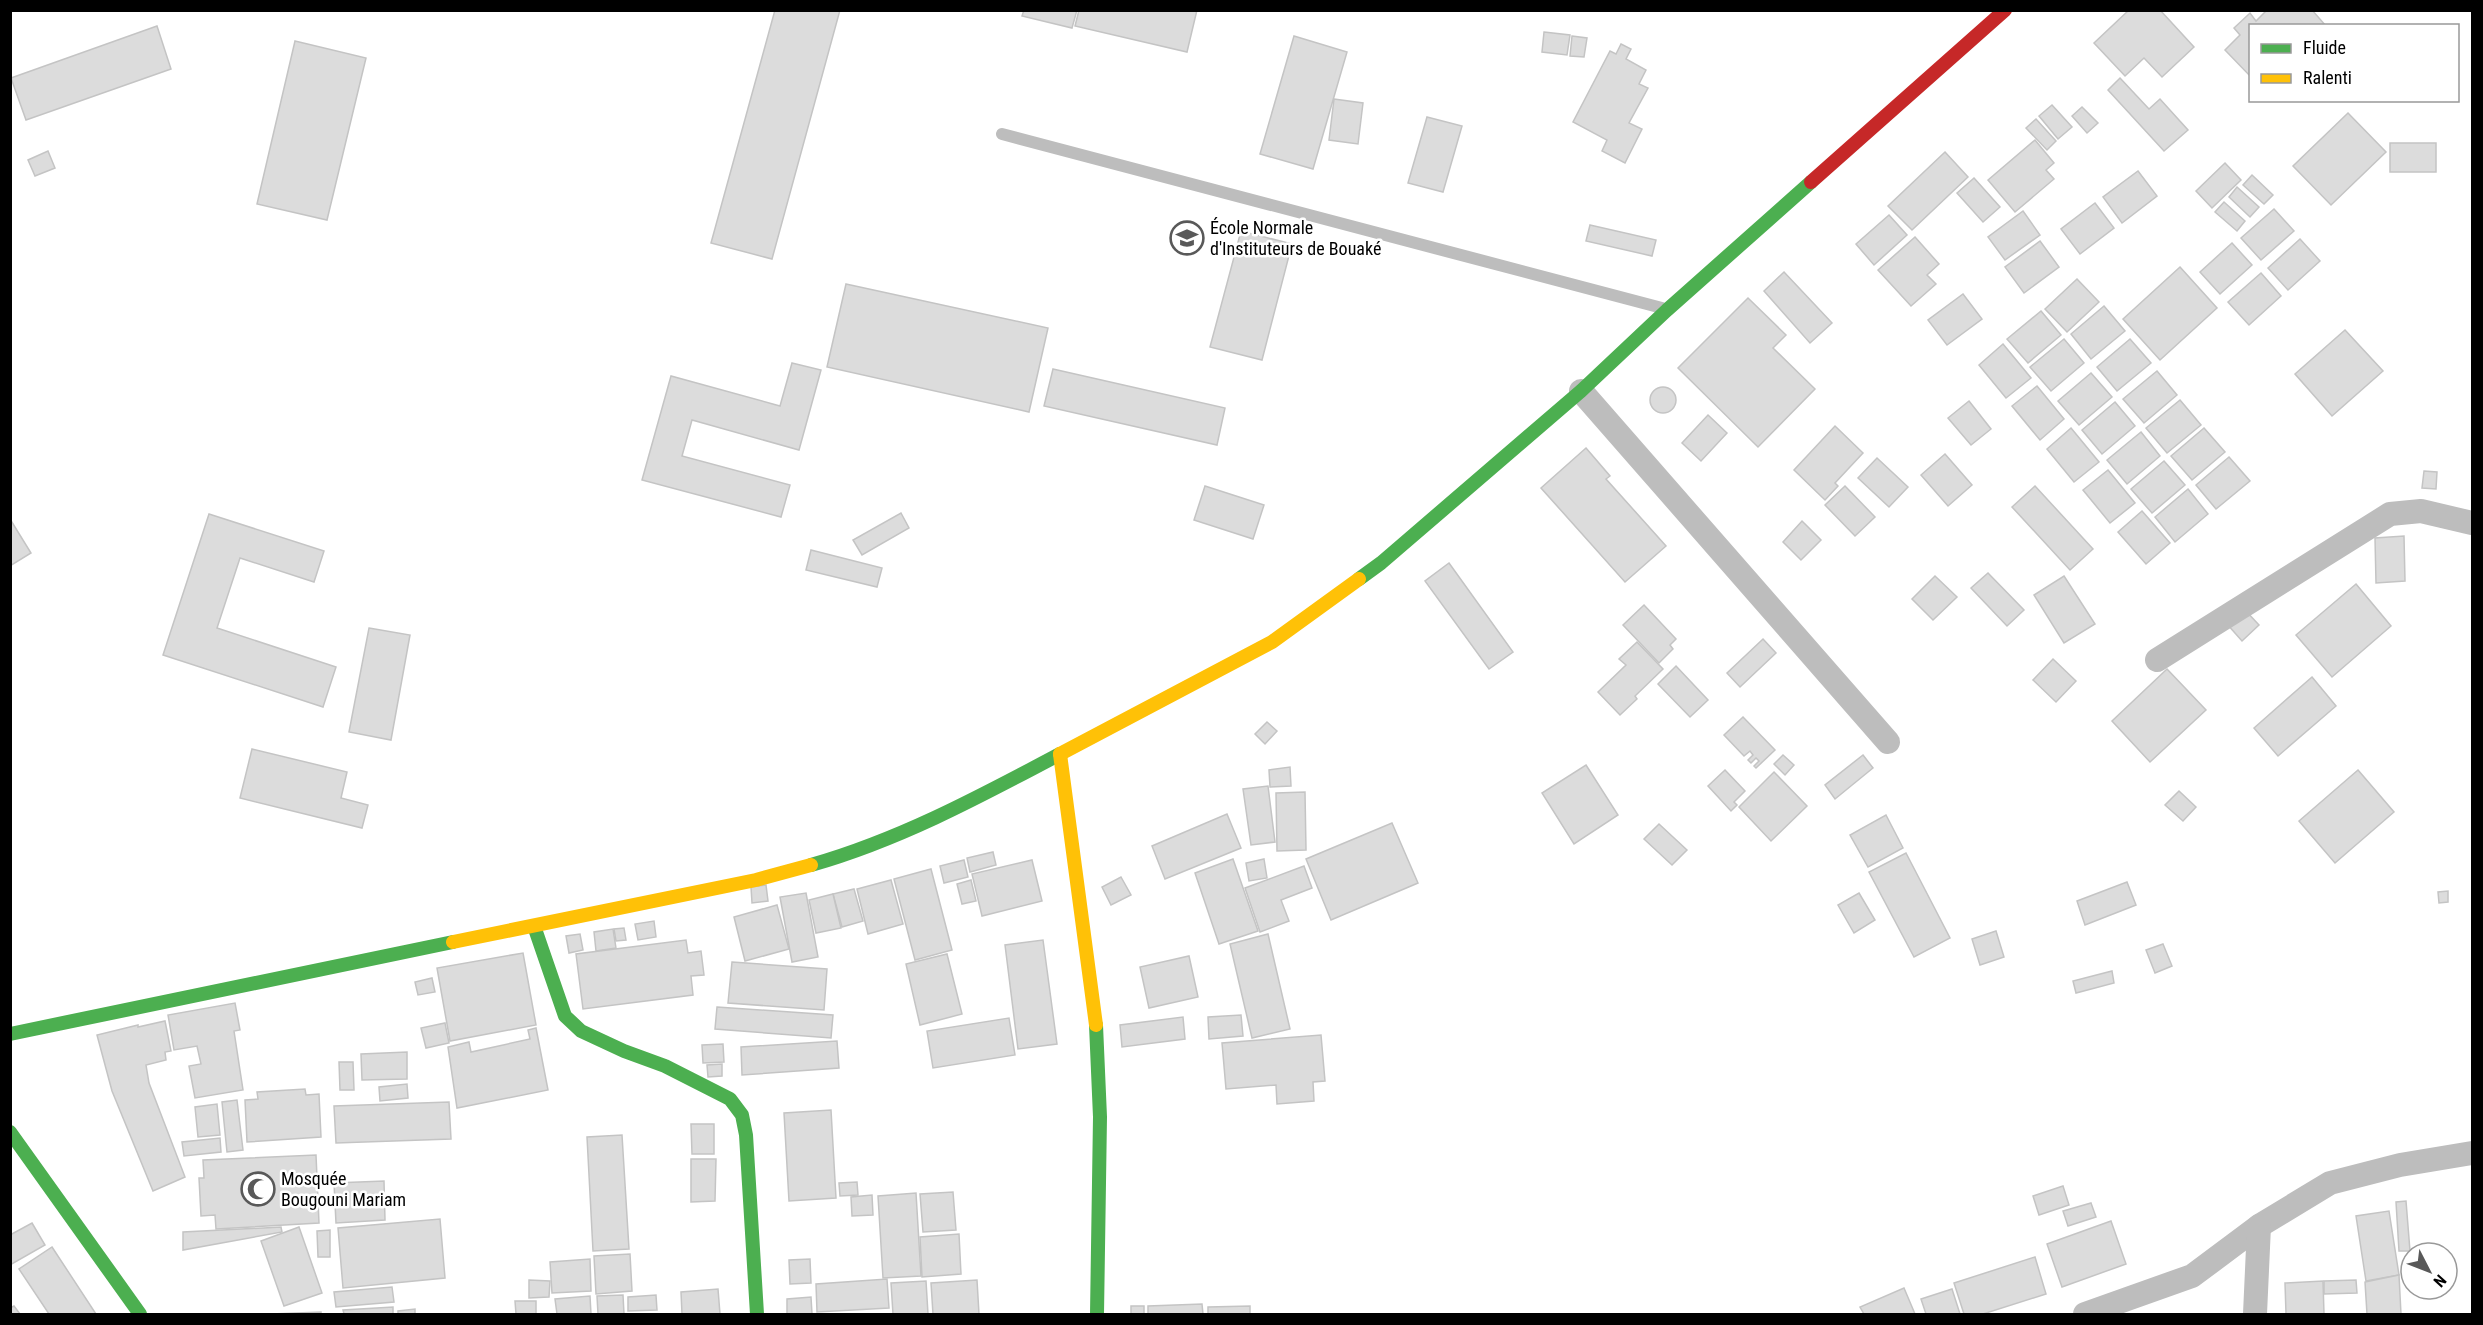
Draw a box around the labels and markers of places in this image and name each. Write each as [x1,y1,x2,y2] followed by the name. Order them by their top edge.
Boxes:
[1210,217,1381,259] place label: École Normale d'Instituteurs de Bouaké
[1169,220,1205,256] school or university icon: École Normale d'Instituteurs de Bouaké
[281,1168,406,1210] place label: Mosquée Bougouni Mariam
[240,1171,276,1207] mosque icon: Mosquée Bougouni Mariam

